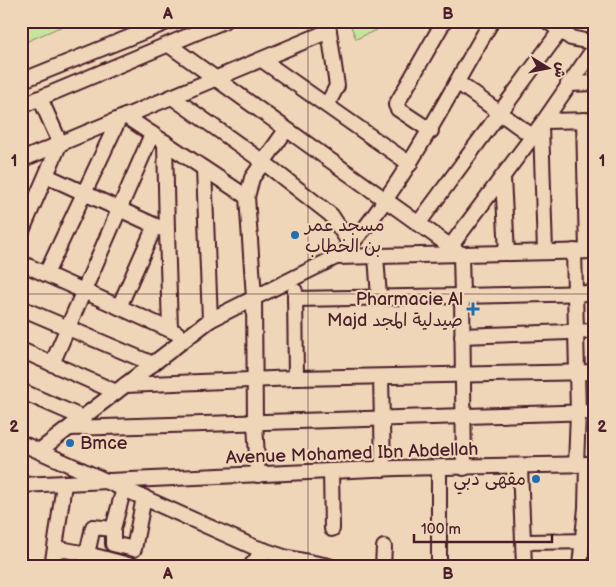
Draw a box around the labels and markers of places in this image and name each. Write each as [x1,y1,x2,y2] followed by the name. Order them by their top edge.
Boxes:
[303,215,384,257] place label: مسجد عمر بن الخطاب
[289,229,301,241] marker: مسجد عمر بن الخطاب
[327,289,463,331] place label: Pharmacie Al Majd صيدلية المجد
[467,303,479,315] marker: Pharmacie Al Majd صيدلية المجد
[80,433,128,454] place label: Bmce
[64,437,76,449] marker: Bmce
[453,469,526,495] place label: مقهى دبي
[530,473,542,485] marker: مقهى دبي

